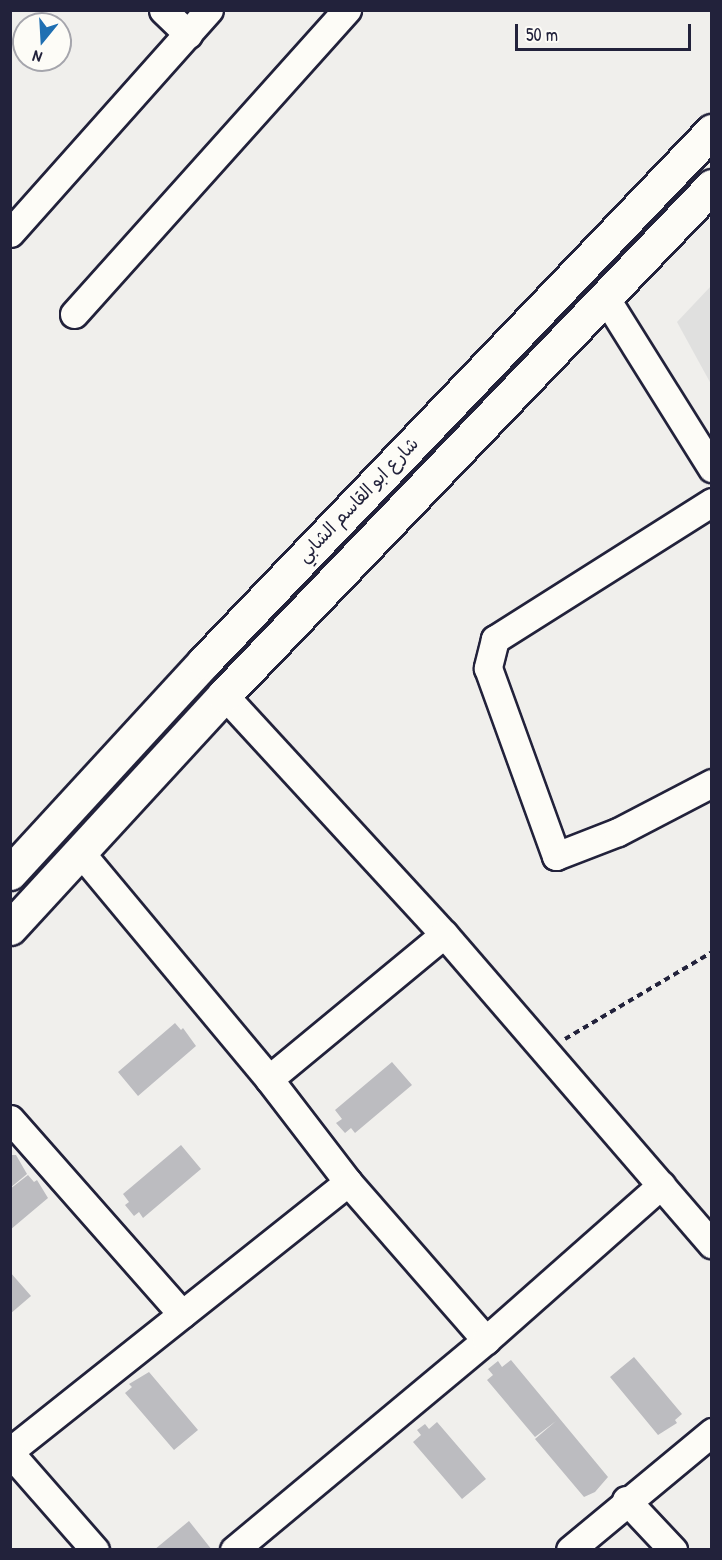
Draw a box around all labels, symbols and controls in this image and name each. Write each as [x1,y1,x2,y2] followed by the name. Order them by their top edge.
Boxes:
[12,12,72,72] north arrow
[518,12,694,50] scale bar
[526,22,558,47] text: 50 m
[30,45,45,69] text: N
[293,433,423,567] street label: شارع ابو القاسم الشابي

